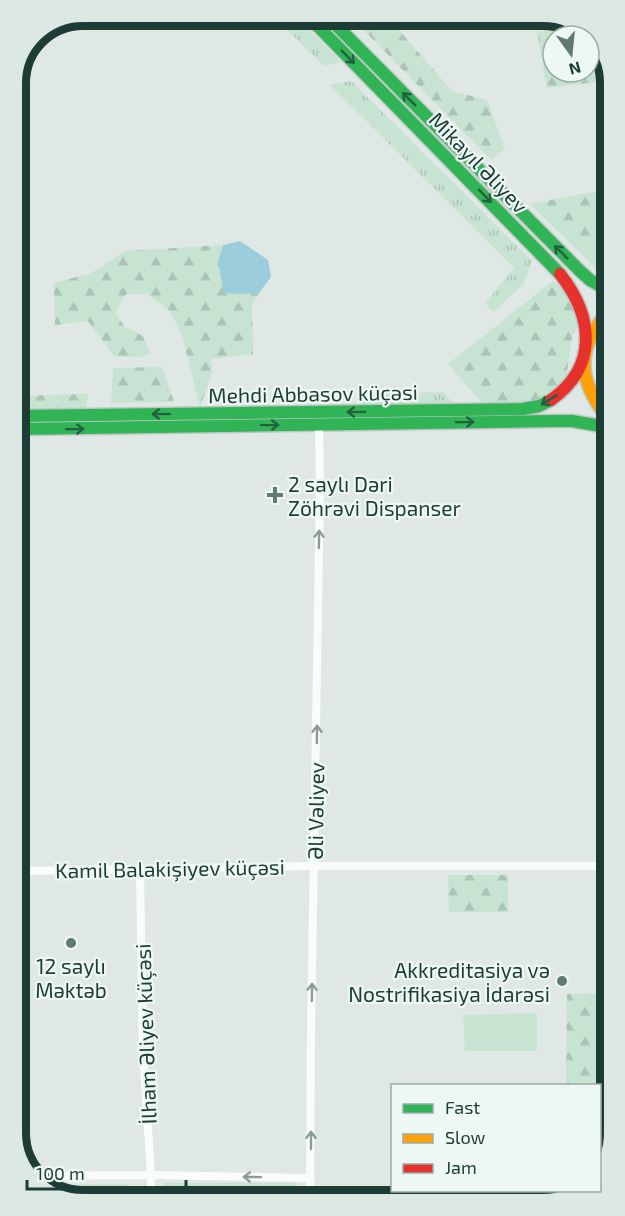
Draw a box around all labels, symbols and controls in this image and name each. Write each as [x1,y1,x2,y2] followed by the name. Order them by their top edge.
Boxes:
[541,24,601,84] north arrow
[340,49,355,64] one-way arrow
[567,58,583,80] text: N
[402,91,416,106] one-way arrow
[425,106,533,218] street label: Mikayıl Əliyev
[477,188,492,203] one-way arrow
[554,245,569,260] one-way arrow
[208,379,418,409] street label: Mehdi Abbasov küçəsi
[541,395,558,407] one-way arrow
[347,406,367,418] one-way arrow
[152,408,172,420] one-way arrow
[455,416,475,428] one-way arrow
[260,419,280,431] one-way arrow
[65,423,85,435] one-way arrow
[288,471,461,520] place label: 2 saylı Dəri Zöhrəvi Dispanser
[266,486,284,504] marker: 2 saylı Dəri Zöhrəvi Dispanser
[314,529,325,549] one-way arrow
[311,724,322,744] one-way arrow
[302,762,328,860] street label: Əli Vəliyev
[55,853,285,885] street label: Kamil Balakişiyev küçəsi
[64,936,78,950] marker: 12 saylı Məktəb
[129,943,163,1125] street label: İlham Əliyev küçəsi
[35,953,107,1002] place label: 12 saylı Məktəb
[348,957,550,1006] place label: Akkreditasiya və Nostrifikasiya İdarəsi
[555,974,569,988] marker: Akkreditasiya və Nostrifikasiya İdarəsi
[306,982,318,1002] one-way arrow
[391,1084,601,1192] legend
[445,1096,480,1118] text: Fast
[445,1126,486,1148] text: Slow
[305,1131,317,1151] one-way arrow
[27,1153,186,1191] scale bar
[445,1156,477,1178] text: Jam
[36,1162,85,1184] text: 100 m
[243,1171,263,1182] one-way arrow

